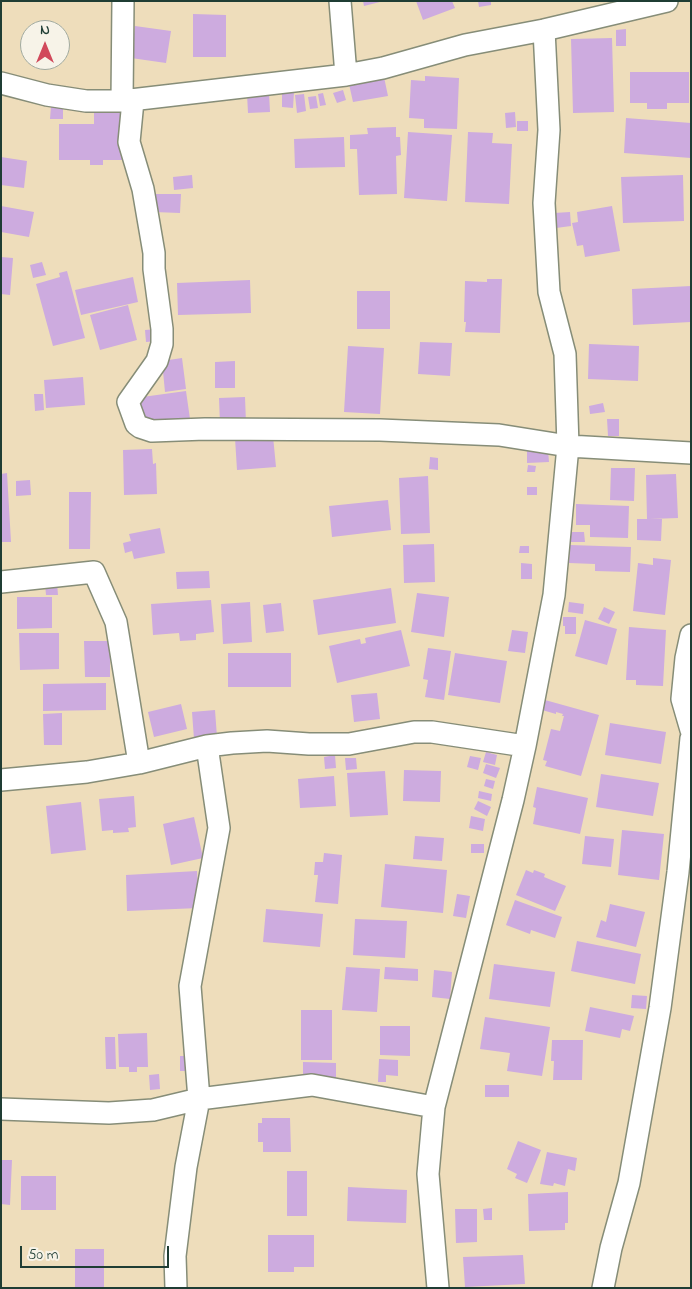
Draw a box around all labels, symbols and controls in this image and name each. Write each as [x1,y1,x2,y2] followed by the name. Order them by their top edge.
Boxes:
[20,20,70,70] north arrow
[40,20,50,41] text: N
[22,1236,171,1268] scale bar
[28,1244,58,1266] text: 50 m

